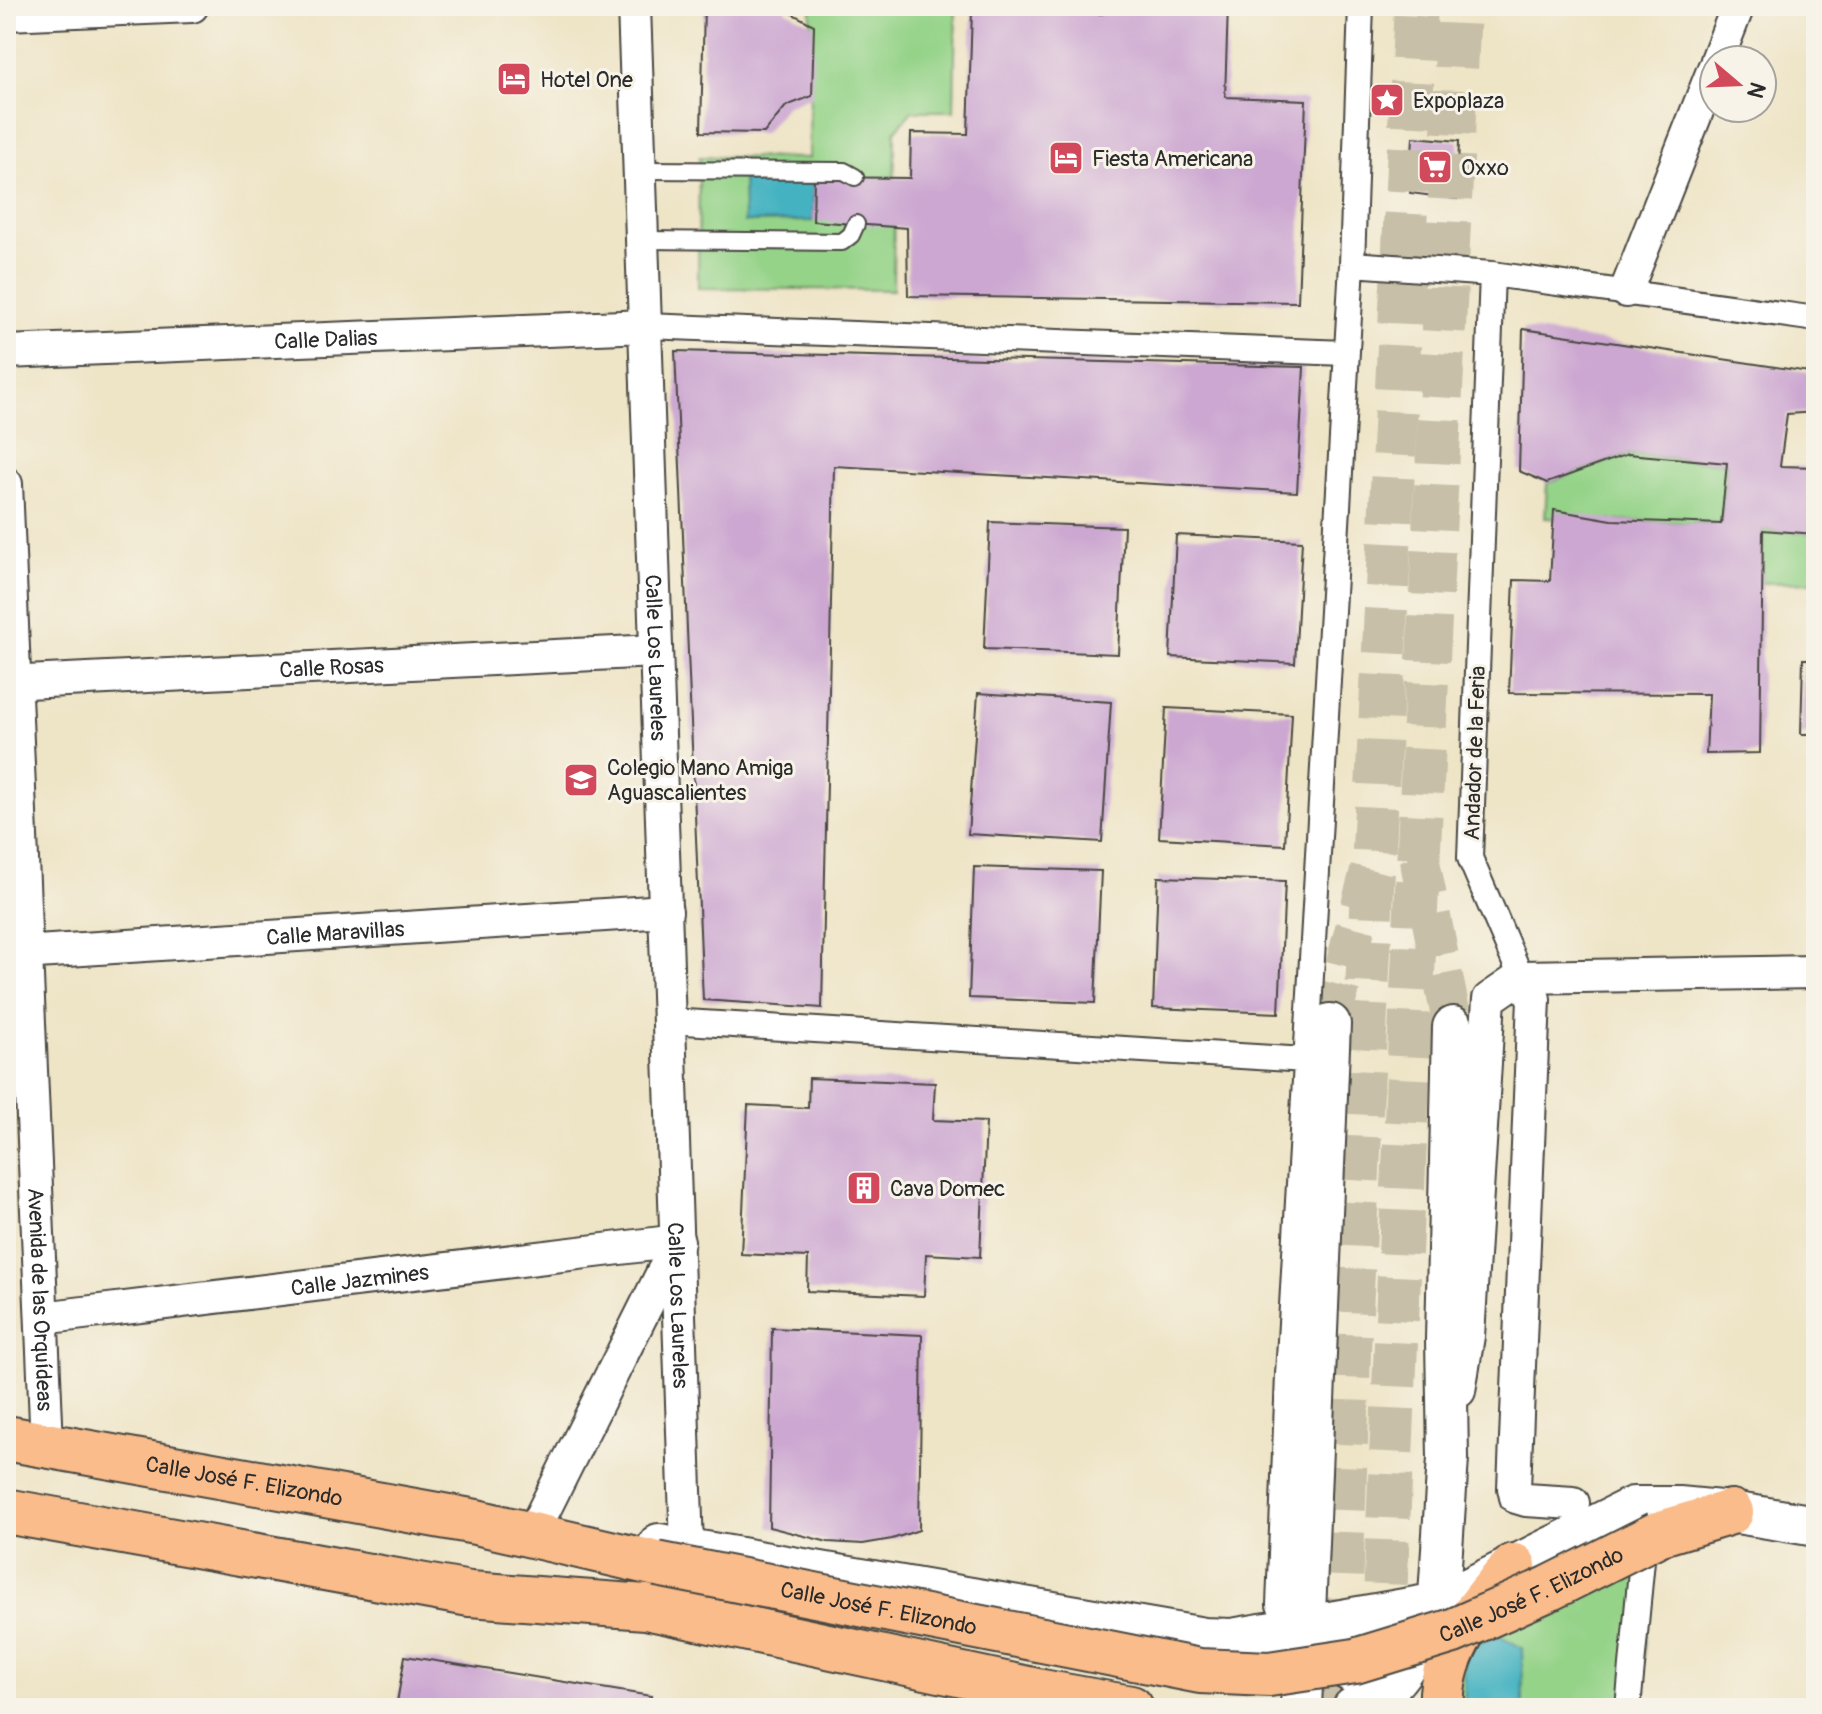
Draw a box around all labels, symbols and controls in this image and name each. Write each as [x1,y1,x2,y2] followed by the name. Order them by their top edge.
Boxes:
[1698,44,1778,124] north arrow
[495,60,533,98] hotel icon: Hotel One
[540,66,633,94] place label: Hotel One
[1740,79,1772,102] text: N
[1368,81,1406,119] place icon: Expoplaza
[1413,87,1504,115] place label: Expoplaza
[1047,139,1085,177] hotel icon: Fiesta Americana
[1092,145,1253,173] place label: Fiesta Americana
[1416,148,1454,186] supermarket icon: Oxxo
[1461,154,1509,182] place label: Oxxo
[274,324,378,356] street label: Calle Dalias
[639,574,672,741] street label: Calle Los Laureles
[279,651,385,684] street label: Calle Rosas
[1458,665,1492,841] street label: Andador de la Feria
[607,754,794,807] place label: Colegio Mano Amiga Aguascalientes
[562,761,600,799] school or university icon: Colegio Mano Amiga Aguascalientes
[265,915,406,952] street label: Calle Maravillas
[845,1169,883,1207] building icon: Cava Domec
[890,1175,1005,1203] place label: Cava Domec
[21,1187,59,1412] street label: Avenida de las Orquídeas
[661,1222,695,1389] street label: Calle Los Laureles
[289,1258,430,1303] street label: Calle Jazmines
[143,1450,345,1513] street label: Calle José F. Elizondo
[1436,1541,1628,1649] street label: Calle José F. Elizondo
[778,1576,979,1642] street label: Calle José F. Elizondo

